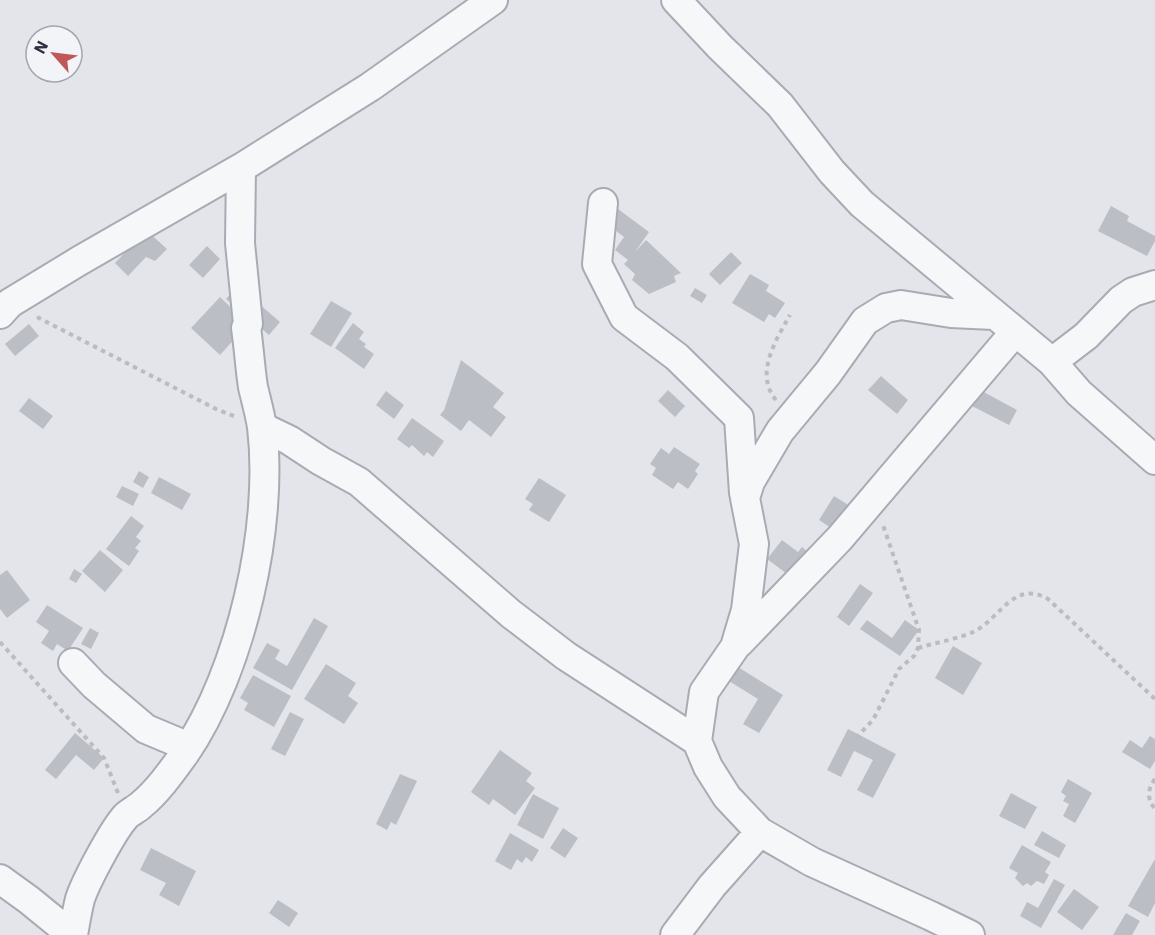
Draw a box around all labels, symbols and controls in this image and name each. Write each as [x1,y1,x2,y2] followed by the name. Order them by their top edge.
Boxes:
[24,24,84,84] north arrow
[29,37,52,57] text: N

